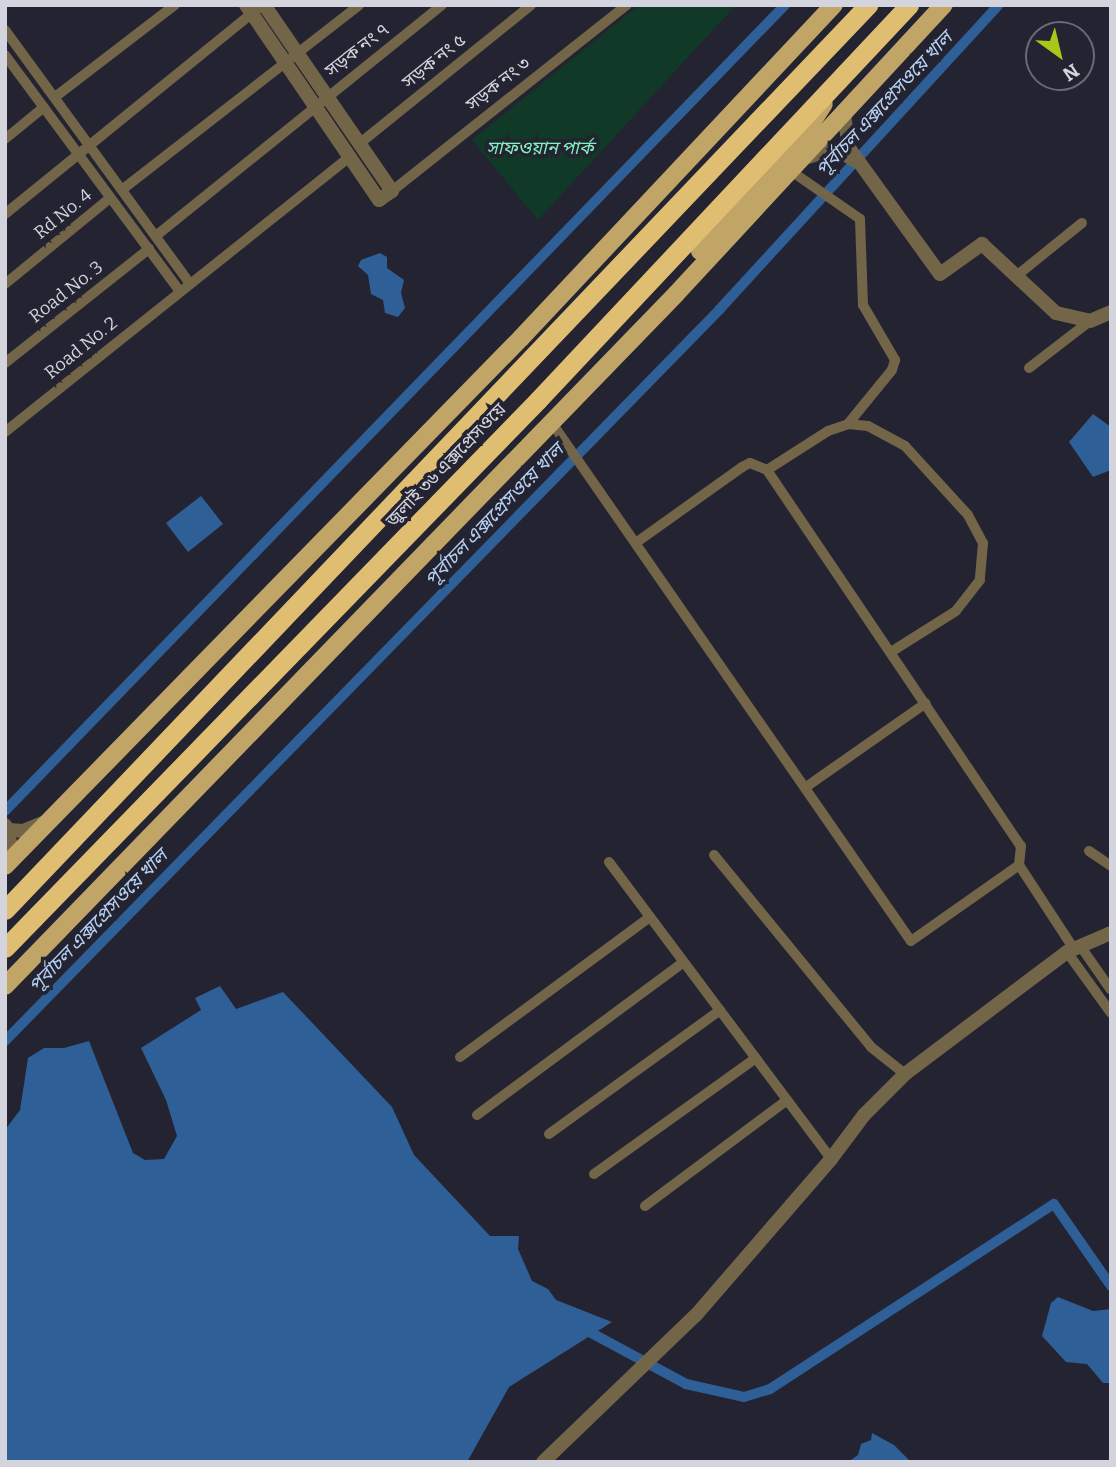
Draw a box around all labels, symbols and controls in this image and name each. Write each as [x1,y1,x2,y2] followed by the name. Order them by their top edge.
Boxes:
[321,18,393,82] street label: সড়ক নং ৭
[1025,21,1095,91] north arrow
[811,27,957,181] water label: পূর্বাচল এক্সপ্রেসওয়ে খাল
[398,29,470,93] street label: সড়ক নং ৫
[462,52,534,116] street label: সড়ক নং ৩
[1058,59,1083,86] text: N
[487,137,593,159] park label: সাফওয়ান পার্ক
[30,184,96,244] street label: Rd No. 4
[25,257,107,327] street label: Road No. 3
[40,312,122,384] street label: Road No. 2
[382,399,510,531] street label: জুলাই ৩৬ এক্সপ্রেসওয়ে
[420,439,568,591] water label: পূর্বাচল এক্সপ্রেসওয়ে খাল
[24,845,172,997] water label: পূর্বাচল এক্সপ্রেসওয়ে খাল

